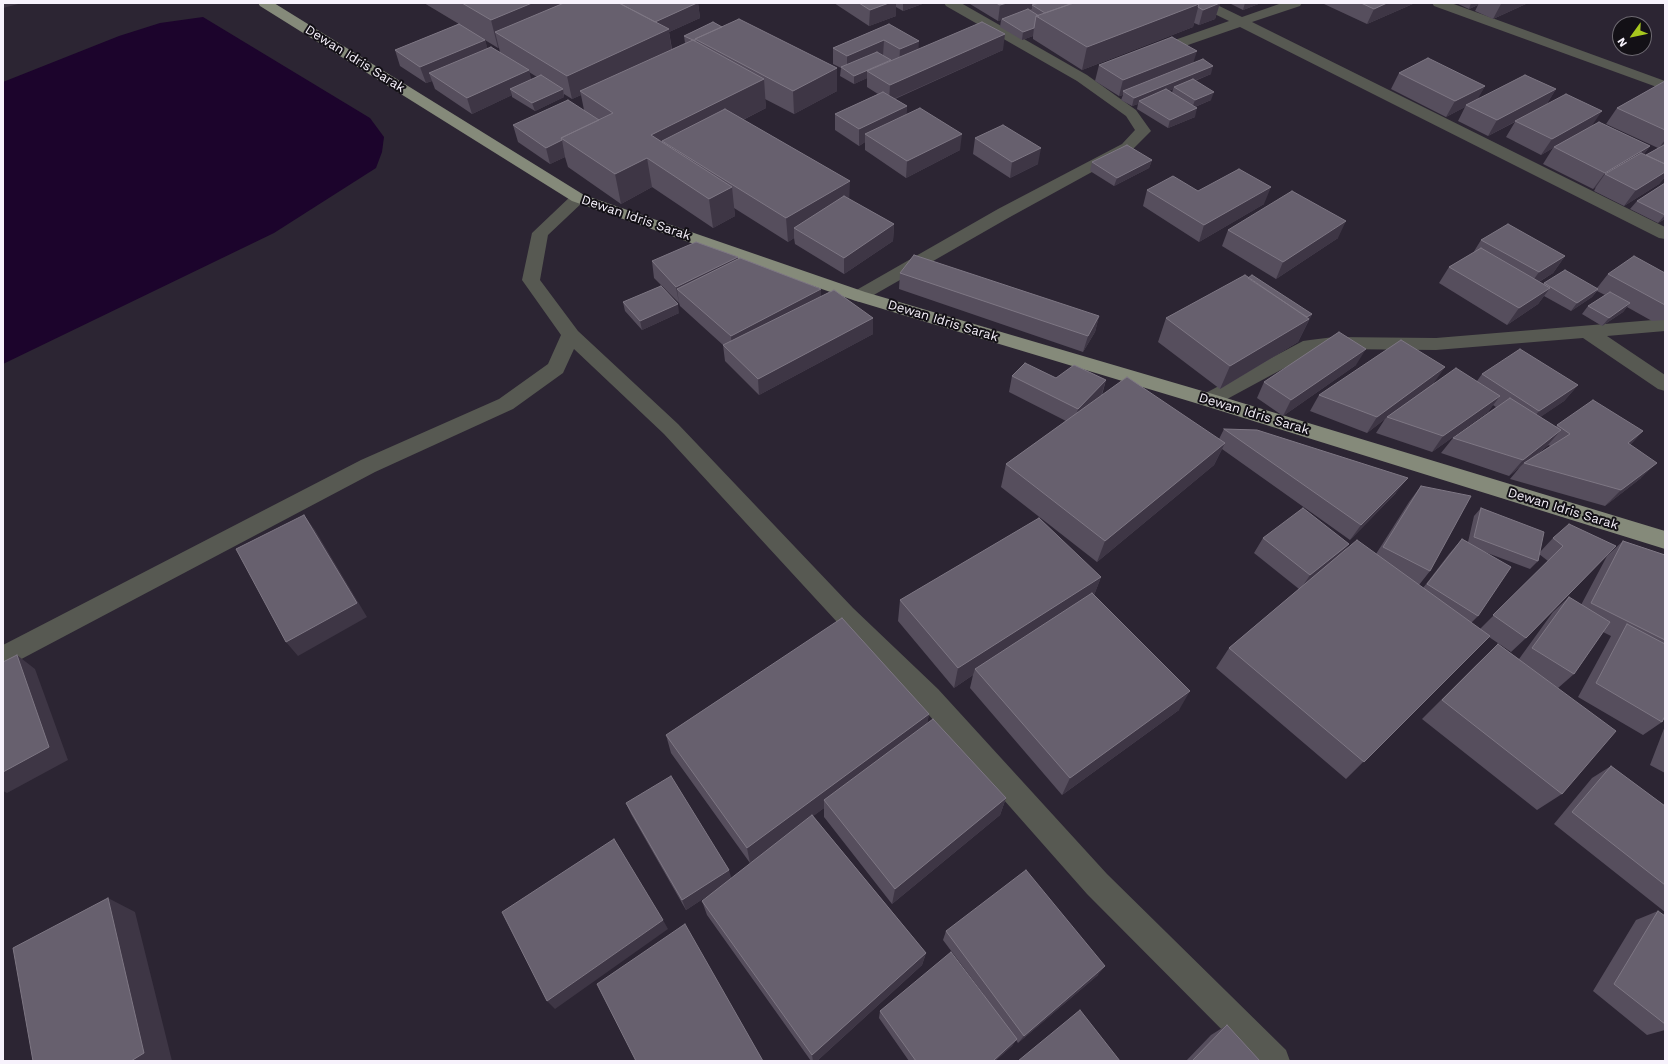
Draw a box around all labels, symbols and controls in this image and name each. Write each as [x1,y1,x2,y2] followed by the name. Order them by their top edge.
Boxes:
[1612,16,1652,56] north arrow
[302,22,408,96] street label: Dewan Idris Sarak
[1615,35,1630,49] text: N
[579,192,693,244] street label: Dewan Idris Sarak
[886,297,1000,345] street label: Dewan Idris Sarak
[1197,390,1311,438] street label: Dewan Idris Sarak
[1506,485,1620,533] street label: Dewan Idris Sarak

